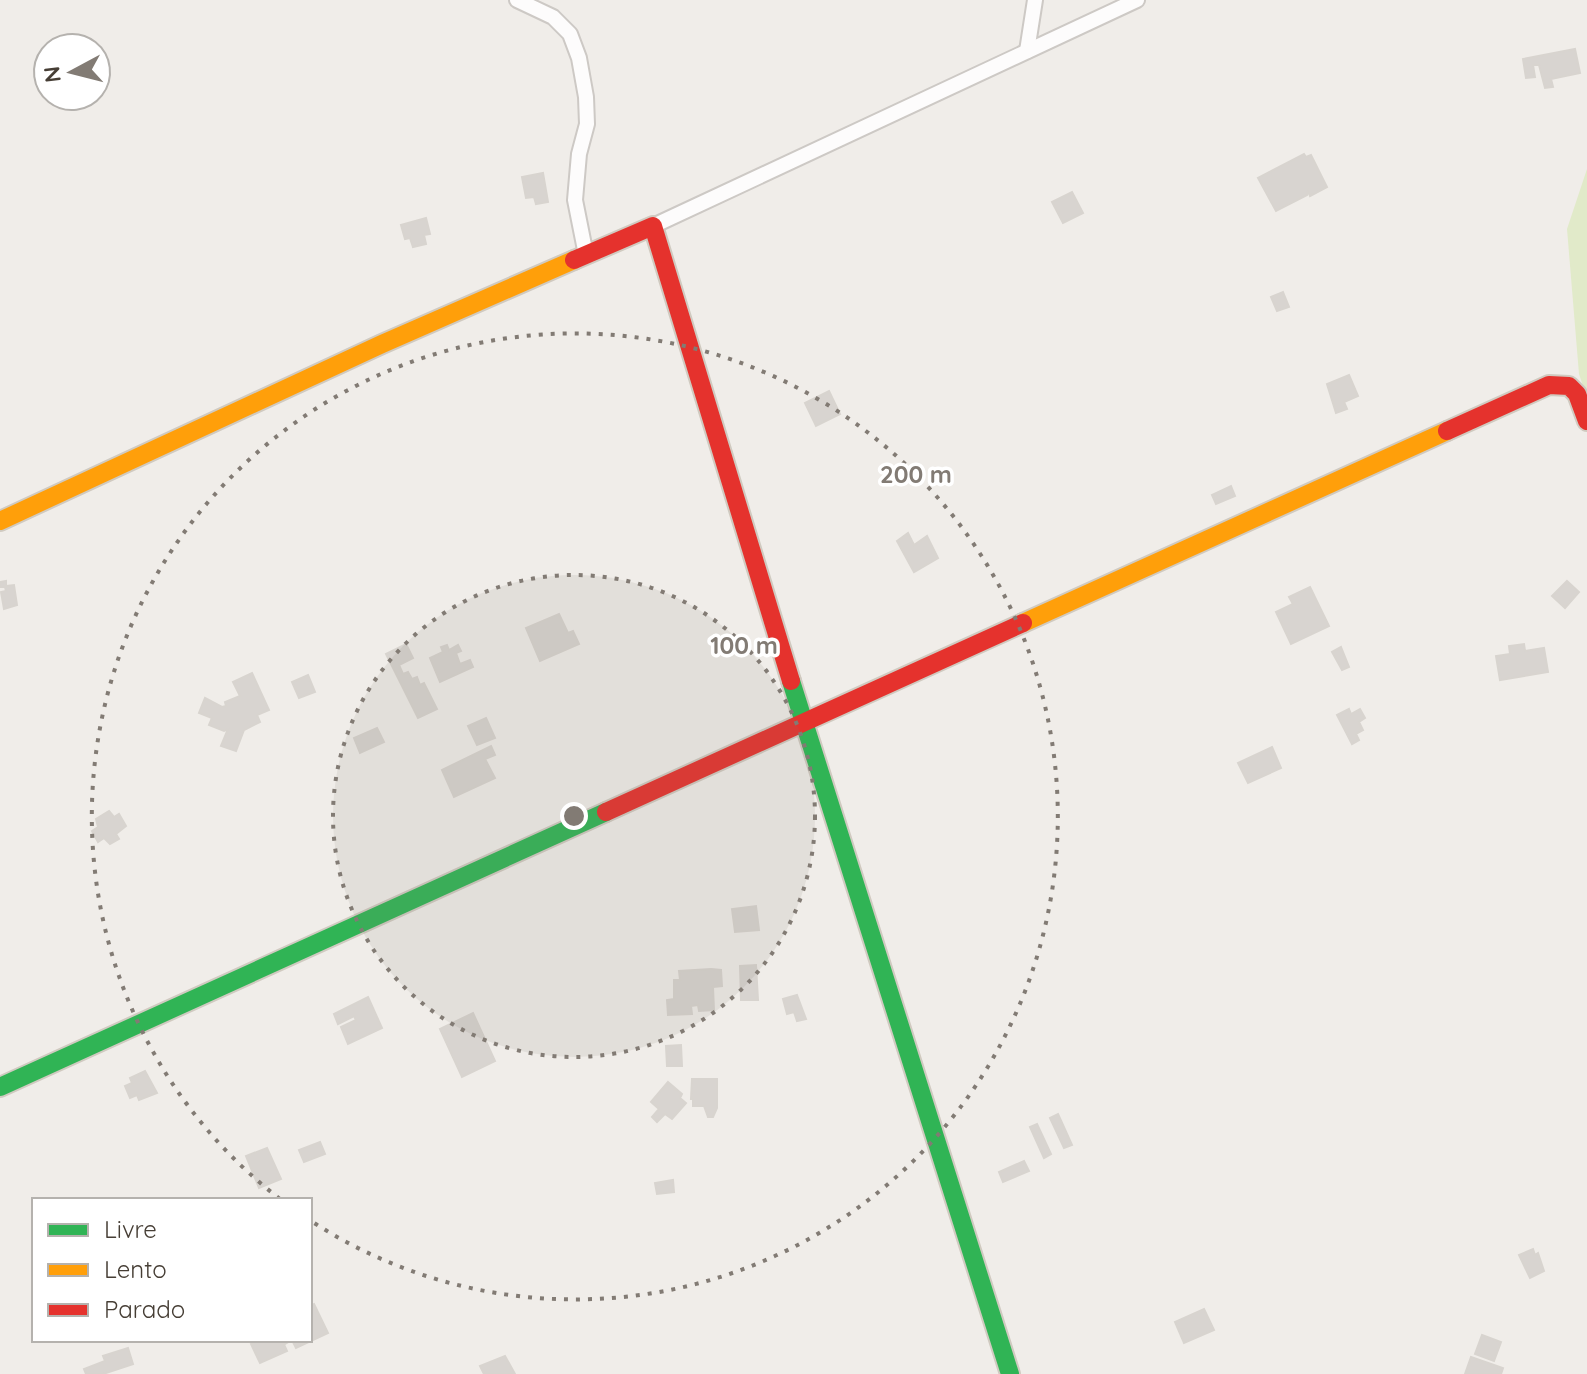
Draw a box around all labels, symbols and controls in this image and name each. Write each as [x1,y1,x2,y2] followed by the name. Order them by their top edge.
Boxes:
[32,32,112,112] north arrow
[37,65,67,84] text: N
[880,459,952,489] text: 200 m
[710,630,778,660] text: 100 m
[560,802,588,830] centre of rings
[32,1198,312,1342] legend
[104,1214,157,1244] text: Livre
[104,1254,167,1284] text: Lento
[104,1294,185,1324] text: Parado

